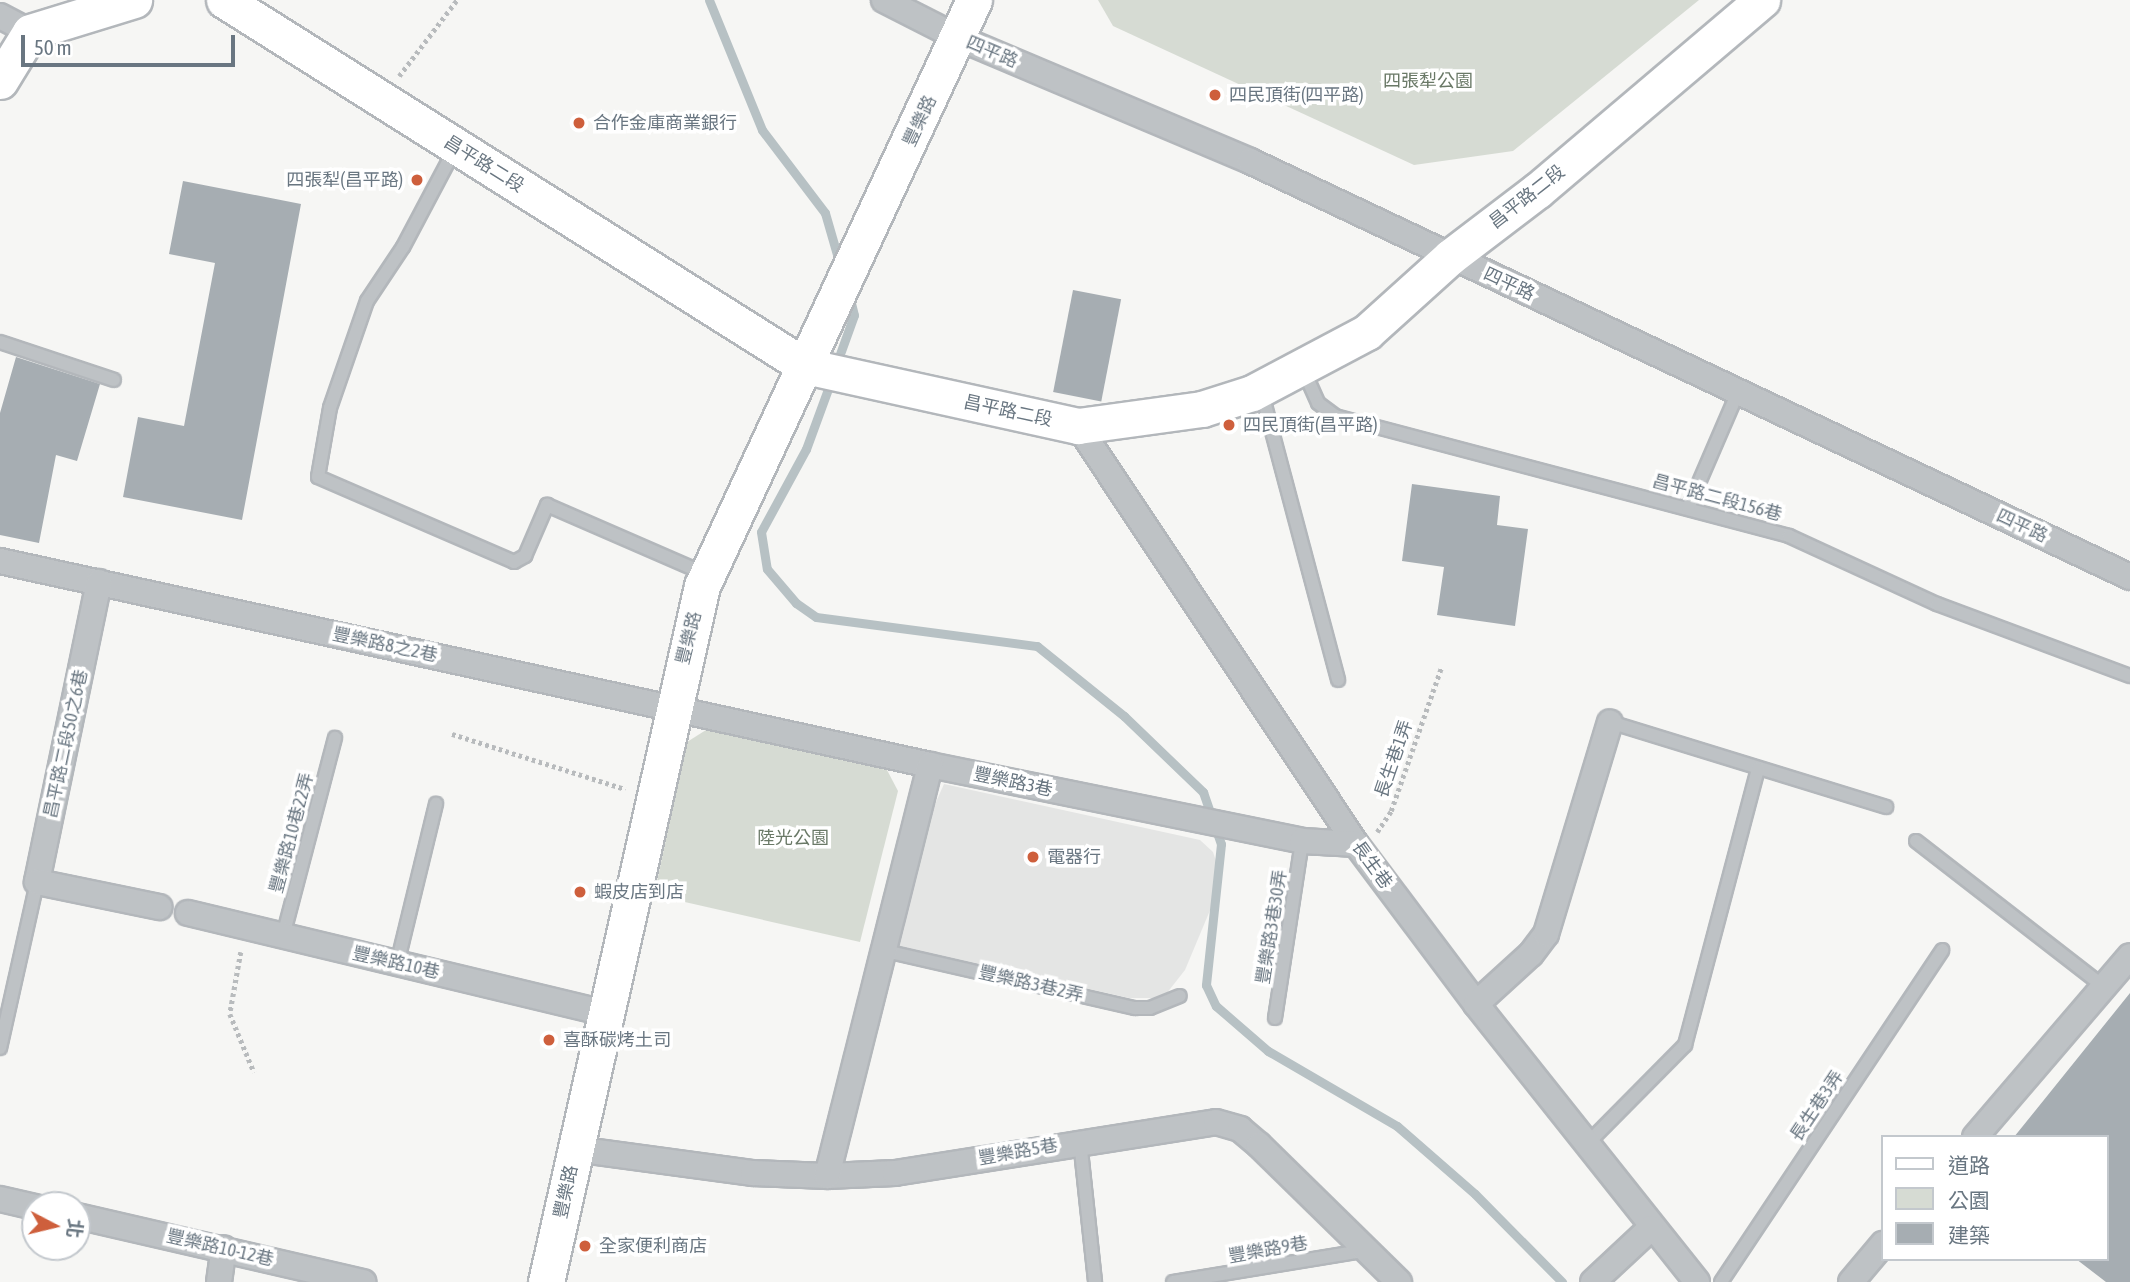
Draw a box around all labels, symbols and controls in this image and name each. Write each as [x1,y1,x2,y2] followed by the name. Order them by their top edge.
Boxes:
[24,21,238,65] scale bar
[963,32,1021,72] street label: 四平路
[34,35,72,59] text: 50 m
[1383,70,1473,92] park label: 四張犁公園
[1229,84,1364,106] place label: 四民頂街(四平路)
[1207,87,1223,103] marker: 四民頂街(四平路)
[899,92,941,150] street label: 豐樂路
[593,112,737,134] place label: 合作金庫商業銀行
[571,115,587,131] marker: 合作金庫商業銀行
[440,131,528,197] street label: 昌平路二段
[1485,161,1569,233] street label: 昌平路二段
[286,169,403,191] place label: 四張犁(昌平路)
[409,172,425,188] marker: 四張犁(昌平路)
[1480,263,1538,305] street label: 四平路
[962,391,1054,431] street label: 昌平路二段
[1243,414,1378,436] place label: 四民頂街(昌平路)
[1221,417,1237,433] marker: 四民頂街(昌平路)
[1650,470,1784,526] street label: 昌平路二段156巷
[1993,505,2051,547] street label: 四平路
[672,609,706,667] street label: 豐樂路
[330,623,440,667] street label: 豐樂路8之2巷
[40,668,92,820] street label: 昌平路二段50之6巷
[1371,717,1417,801] street label: 長生巷1弄
[971,763,1055,801] street label: 豐樂路3巷
[266,770,318,896] street label: 豐樂路10巷22弄
[757,827,829,849] park label: 陸光公園
[1347,837,1397,893] street label: 長生巷
[1047,846,1101,868] place label: 電器行
[1025,849,1041,865] marker: 電器行
[1252,868,1292,986] street label: 豐樂路3巷30弄
[594,881,684,903] place label: 蝦皮店到店
[572,884,588,900] marker: 蝦皮店到店
[350,942,442,984] street label: 豐樂路10巷
[976,961,1086,1007] street label: 豐樂路3巷2弄
[563,1029,671,1051] place label: 喜酥碳烤土司
[541,1032,557,1048] marker: 喜酥碳烤土司
[1786,1067,1848,1145] street label: 長生巷3弄
[977,1134,1059,1170] street label: 豐樂路5巷
[1882,1135,2109,1261] legend
[1948,1153,1990,1177] text: 道路
[550,1163,582,1221] street label: 豐樂路
[1948,1188,1990,1212] text: 公園
[21,1191,91,1261] north arrow
[63,1218,87,1239] text: 北
[1948,1223,1990,1247] text: 建築
[164,1225,276,1271] street label: 豐樂路10-12巷
[1227,1232,1309,1268] street label: 豐樂路9巷
[599,1235,707,1257] place label: 全家便利商店
[577,1238,593,1254] marker: 全家便利商店

